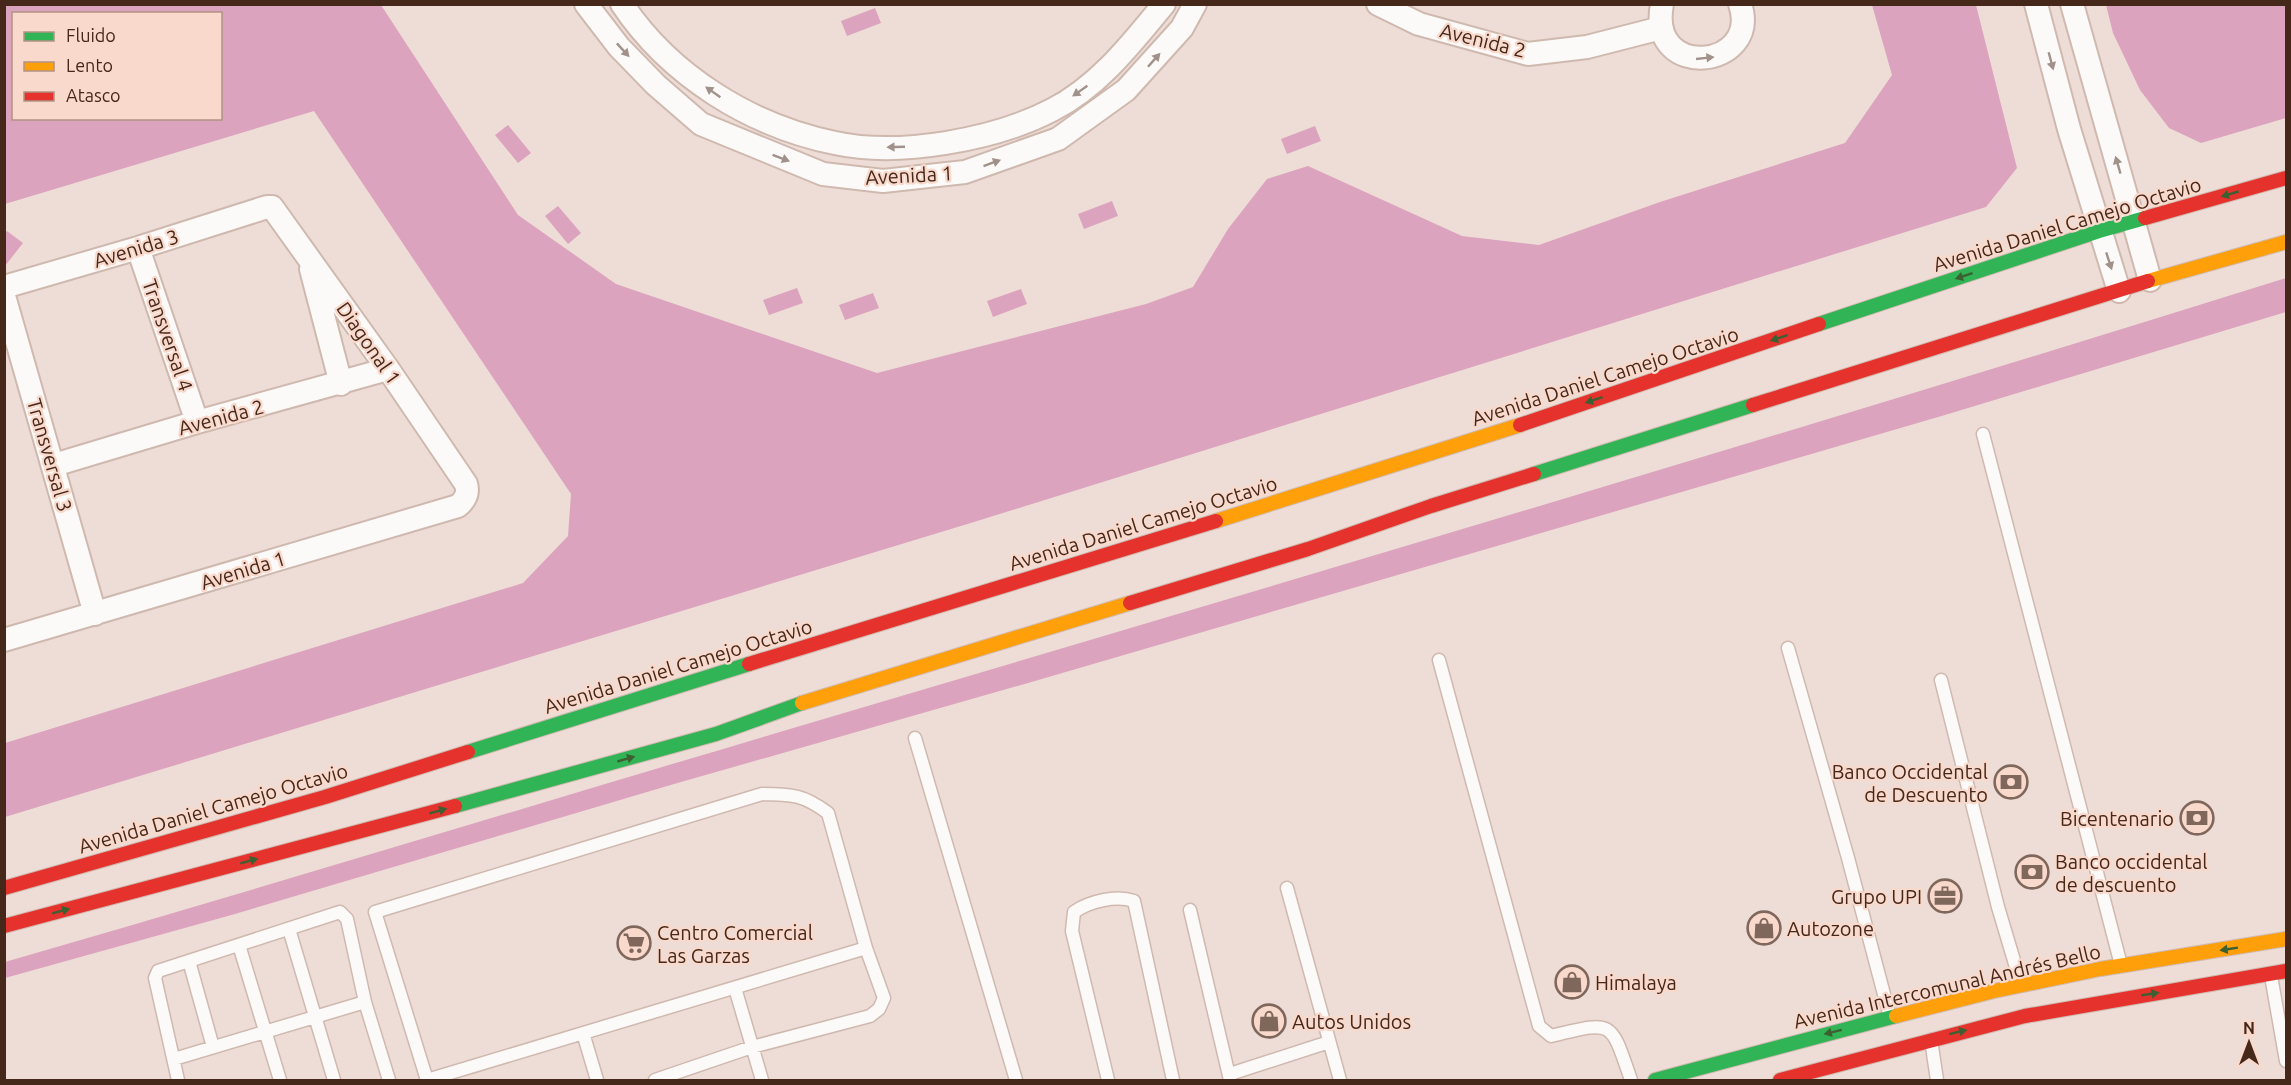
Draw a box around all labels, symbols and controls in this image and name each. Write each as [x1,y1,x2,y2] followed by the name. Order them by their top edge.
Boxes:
[12,12,222,120] legend
[1438,18,1528,62] street label: Avenida 2
[66,25,116,45] text: Fluido
[615,43,629,57] one-way arrow
[2046,52,2056,70] one-way arrow
[1147,53,1160,68] one-way arrow
[1695,53,1714,62] one-way arrow
[66,55,113,75] text: Lento
[66,85,121,105] text: Atasco
[1072,85,1088,96] one-way arrow
[705,87,721,98] one-way arrow
[887,143,906,152] one-way arrow
[773,153,791,163] one-way arrow
[2112,156,2122,174] one-way arrow
[983,157,1001,167] one-way arrow
[865,161,953,189] street label: Avenida 1
[1930,172,2204,276] street label: Avenida Daniel Camejo Octavio
[2221,190,2239,199] one-way arrow
[91,224,181,272] street label: Avenida 3
[2105,252,2114,270] one-way arrow
[1955,272,1973,282] one-way arrow
[138,276,198,394] street label: Transversal 4
[332,297,406,389] street label: Diagonal 1
[1469,322,1741,430] street label: Avenida Daniel Camejo Octavio
[1770,334,1788,343] one-way arrow
[176,395,266,439] street label: Avenida 2
[23,396,77,514] street label: Transversal 3
[1585,396,1603,405] one-way arrow
[1006,471,1280,575] street label: Avenida Daniel Camejo Octavio
[198,546,288,594] street label: Avenida 1
[541,614,815,718] street label: Avenida Daniel Camejo Octavio
[617,753,635,763] one-way arrow
[76,758,350,858] street label: Avenida Daniel Camejo Octavio
[1832,760,1988,806] place label: Banco Occidental de Descuento
[1993,764,2029,800] bank icon: Banco Occidental de Descuento
[2179,800,2215,836] bank icon: Bicentenario
[429,805,447,815] one-way arrow
[2060,807,2174,830] place label: Bicentenario
[2055,850,2208,896] place label: Banco occidental de descuento
[2014,854,2050,890] bank icon: Banco occidental de descuento
[241,856,259,865] one-way arrow
[1927,878,1963,914] office icon: Grupo UPI
[1831,885,1922,908] place label: Grupo UPI
[52,906,70,915] one-way arrow
[1746,910,1782,946] shop icon: Autozone
[1787,917,1874,940] place label: Autozone
[657,921,813,967] place label: Centro Comercial Las Garzas
[616,925,652,961] supermarket icon: Centro Comercial Las Garzas
[1791,939,2103,1033] street label: Avenida Intercomunal Andrés Bello
[2219,944,2238,953] one-way arrow
[1554,964,1590,1000] shop icon: Himalaya
[1595,971,1677,994] place label: Himalaya
[2140,989,2159,998] one-way arrow
[1251,1003,1287,1039] shop icon: Autos Unidos
[1292,1010,1411,1033] place label: Autos Unidos
[2219,1013,2279,1073] north arrow
[2243,1019,2255,1037] text: N
[1949,1027,1968,1037] one-way arrow
[1824,1028,1842,1038] one-way arrow

